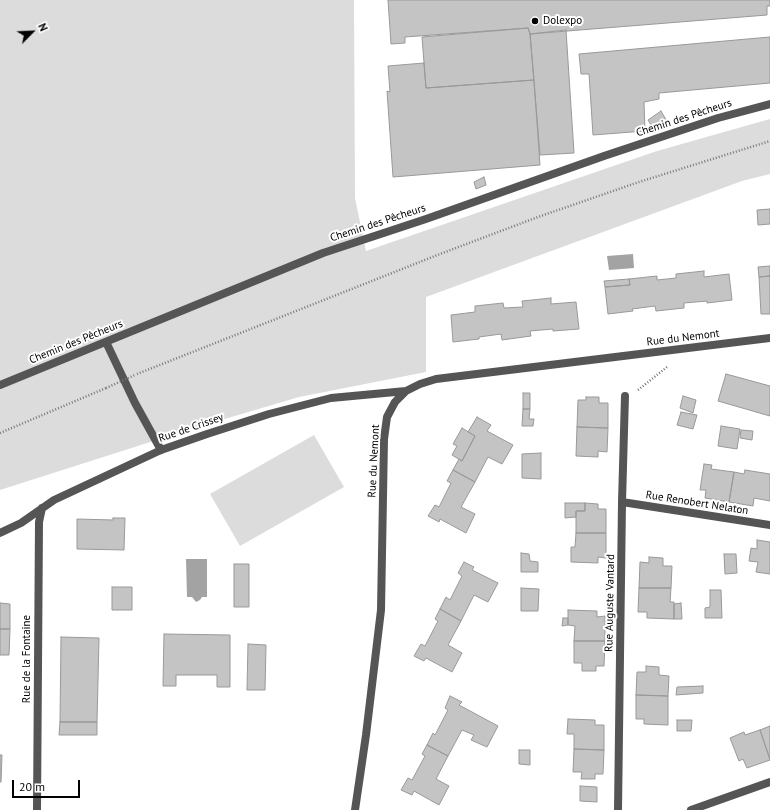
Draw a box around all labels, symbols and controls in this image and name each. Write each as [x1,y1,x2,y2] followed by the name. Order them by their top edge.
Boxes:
[12,12,52,52] north arrow
[543,14,582,28] place label: Dolexpo
[530,16,540,26] marker: Dolexpo
[35,21,51,33] text: N
[634,96,734,140] street label: Chemin des Pêcheurs
[328,201,428,245] street label: Chemin des Pêcheurs
[27,317,125,367] street label: Chemin des Pêcheurs
[646,327,720,349] street label: Rue du Nemont
[157,411,225,445] street label: Rue de Crissey
[365,424,383,498] street label: Rue du Nemont
[645,488,749,518] street label: Rue Renobert Nelaton
[603,554,617,652] street label: Rue Auguste Vantard
[20,615,34,703] street label: Rue de la Fontaine
[14,772,82,798] scale bar
[19,779,45,794] text: 20 m

